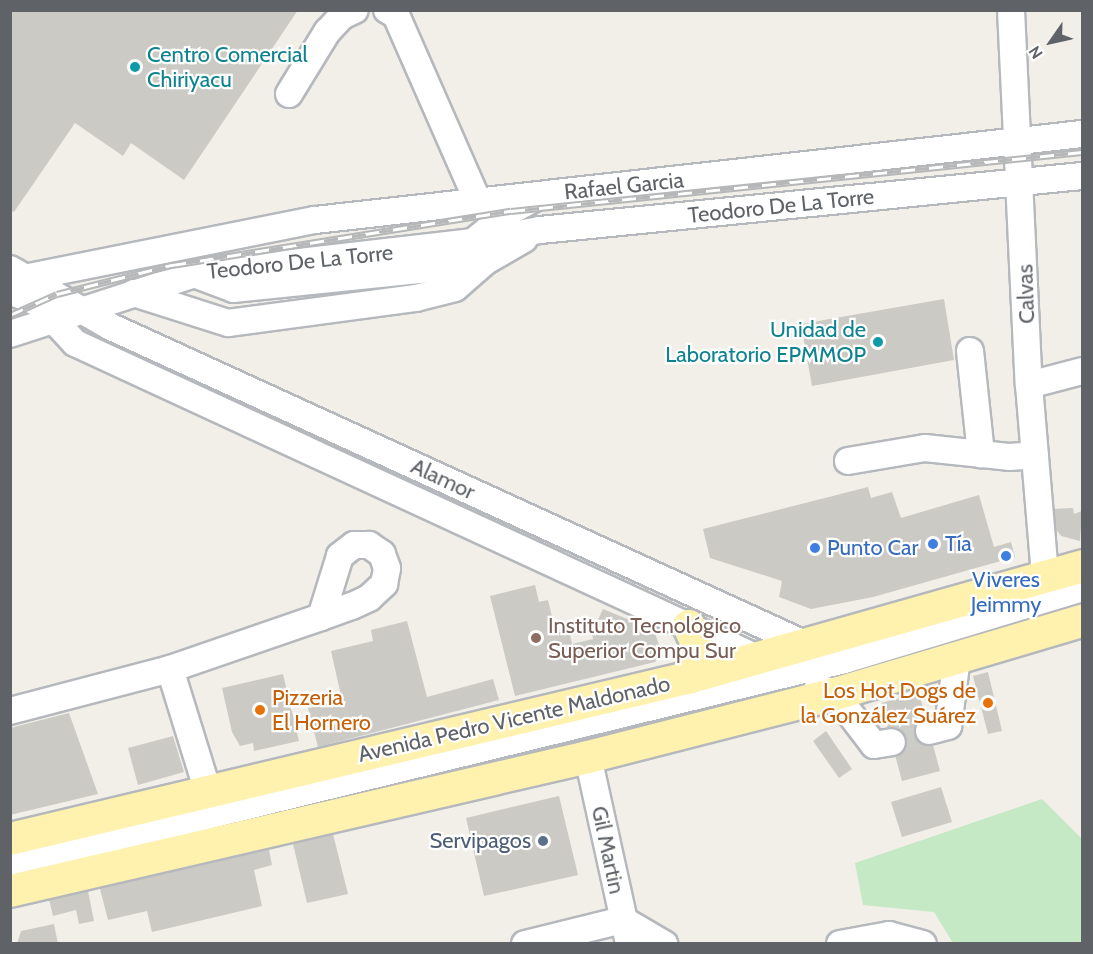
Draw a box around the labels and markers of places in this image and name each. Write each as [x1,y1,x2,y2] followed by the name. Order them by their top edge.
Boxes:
[147,41,308,92] place label: Centro Comercial Chiriyacu
[128,60,142,74] marker: Centro Comercial Chiriyacu
[665,316,866,368] place label: Unidad de Laboratorio EPMMOP
[871,335,885,349] marker: Unidad de Laboratorio EPMMOP
[945,531,972,557] place label: Tía
[827,535,919,561] place label: Punto Car
[926,537,940,551] marker: Tía
[808,541,822,555] marker: Punto Car
[999,549,1013,563] marker: Viveres Jeimmy
[971,566,1041,618] place label: Viveres Jeimmy
[548,612,741,664] place label: Instituto Tecnológico Superior Compu Sur
[529,631,543,645] marker: Instituto Tecnológico Superior Compu Sur
[801,677,976,728] place label: Los Hot Dogs de la González Suárez
[272,684,371,736] place label: Pizzeria El Hornero
[981,696,995,710] marker: Los Hot Dogs de la González Suárez
[253,703,267,717] marker: Pizzeria El Hornero
[429,828,531,854] place label: Servipagos
[536,834,550,848] marker: Servipagos

